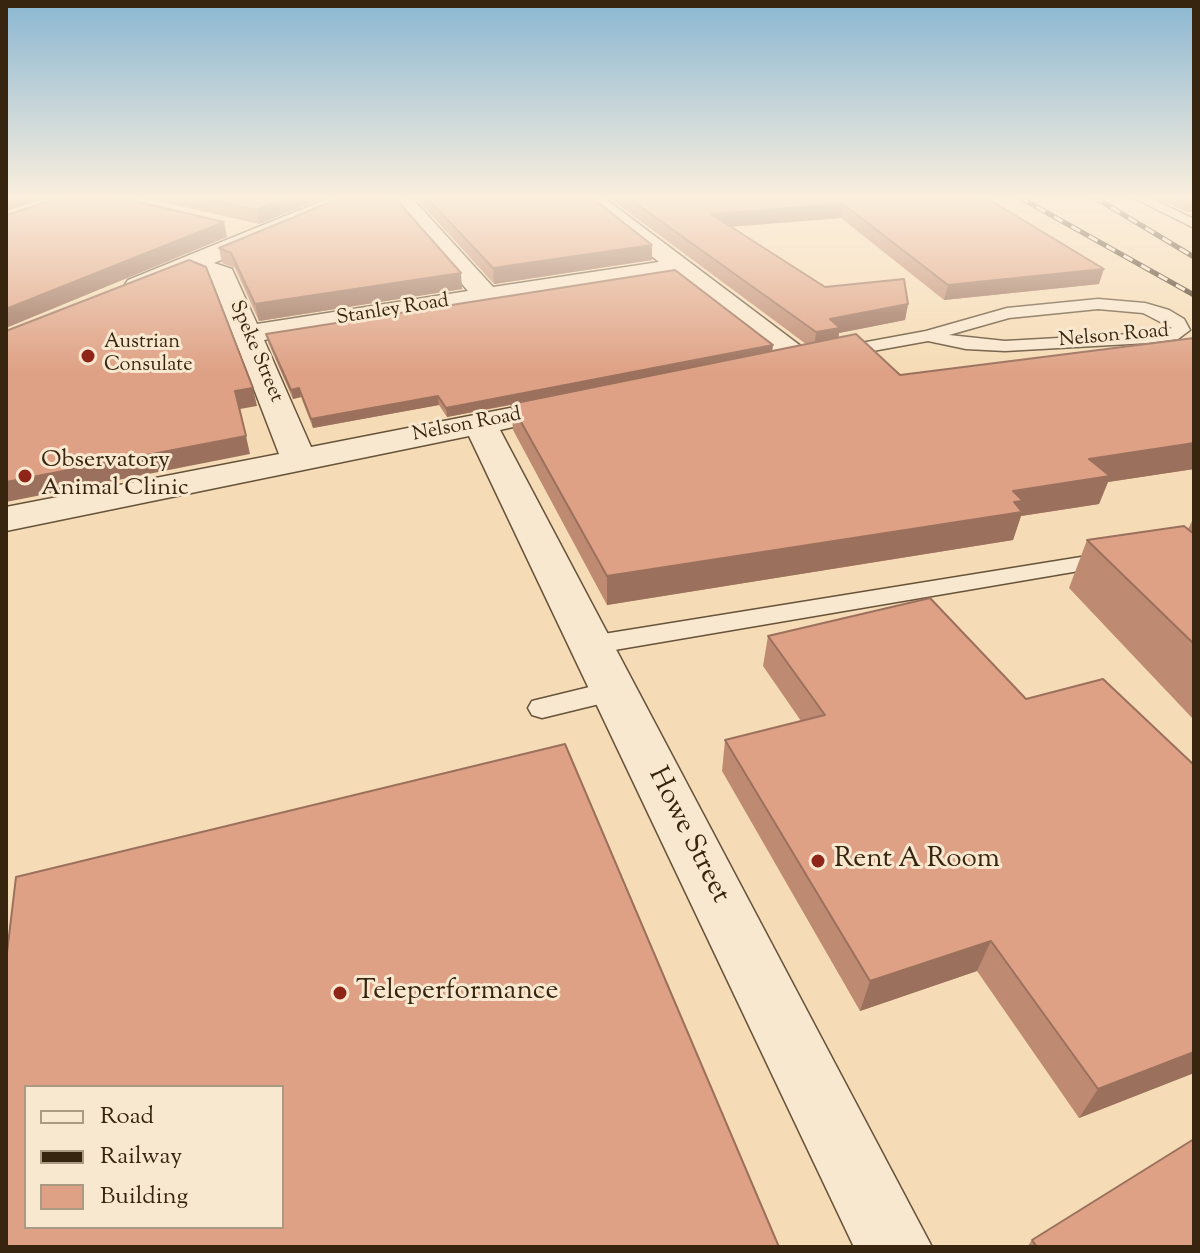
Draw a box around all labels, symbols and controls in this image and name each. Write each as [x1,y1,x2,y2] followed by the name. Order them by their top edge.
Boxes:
[335,290,451,332] street label: Stanley Road
[223,298,287,406] street label: Speke Street
[1058,320,1170,354] street label: Nelson Road
[104,332,192,379] place label: Austrian Consulate
[79,347,97,365] marker: Austrian Consulate
[411,404,523,448] street label: Nelson Road
[41,448,189,504] place label: Observatory Animal Clinic
[16,467,34,485] marker: Observatory Animal Clinic
[638,762,736,910] street label: Howe Street
[834,844,1000,878] place label: Rent A Room
[809,852,827,870] marker: Rent A Room
[356,976,558,1010] place label: Teleperformance
[331,984,349,1002] marker: Teleperformance
[24,1085,284,1229] legend
[100,1100,154,1134] text: Road
[100,1140,182,1174] text: Railway
[100,1180,188,1214] text: Building

